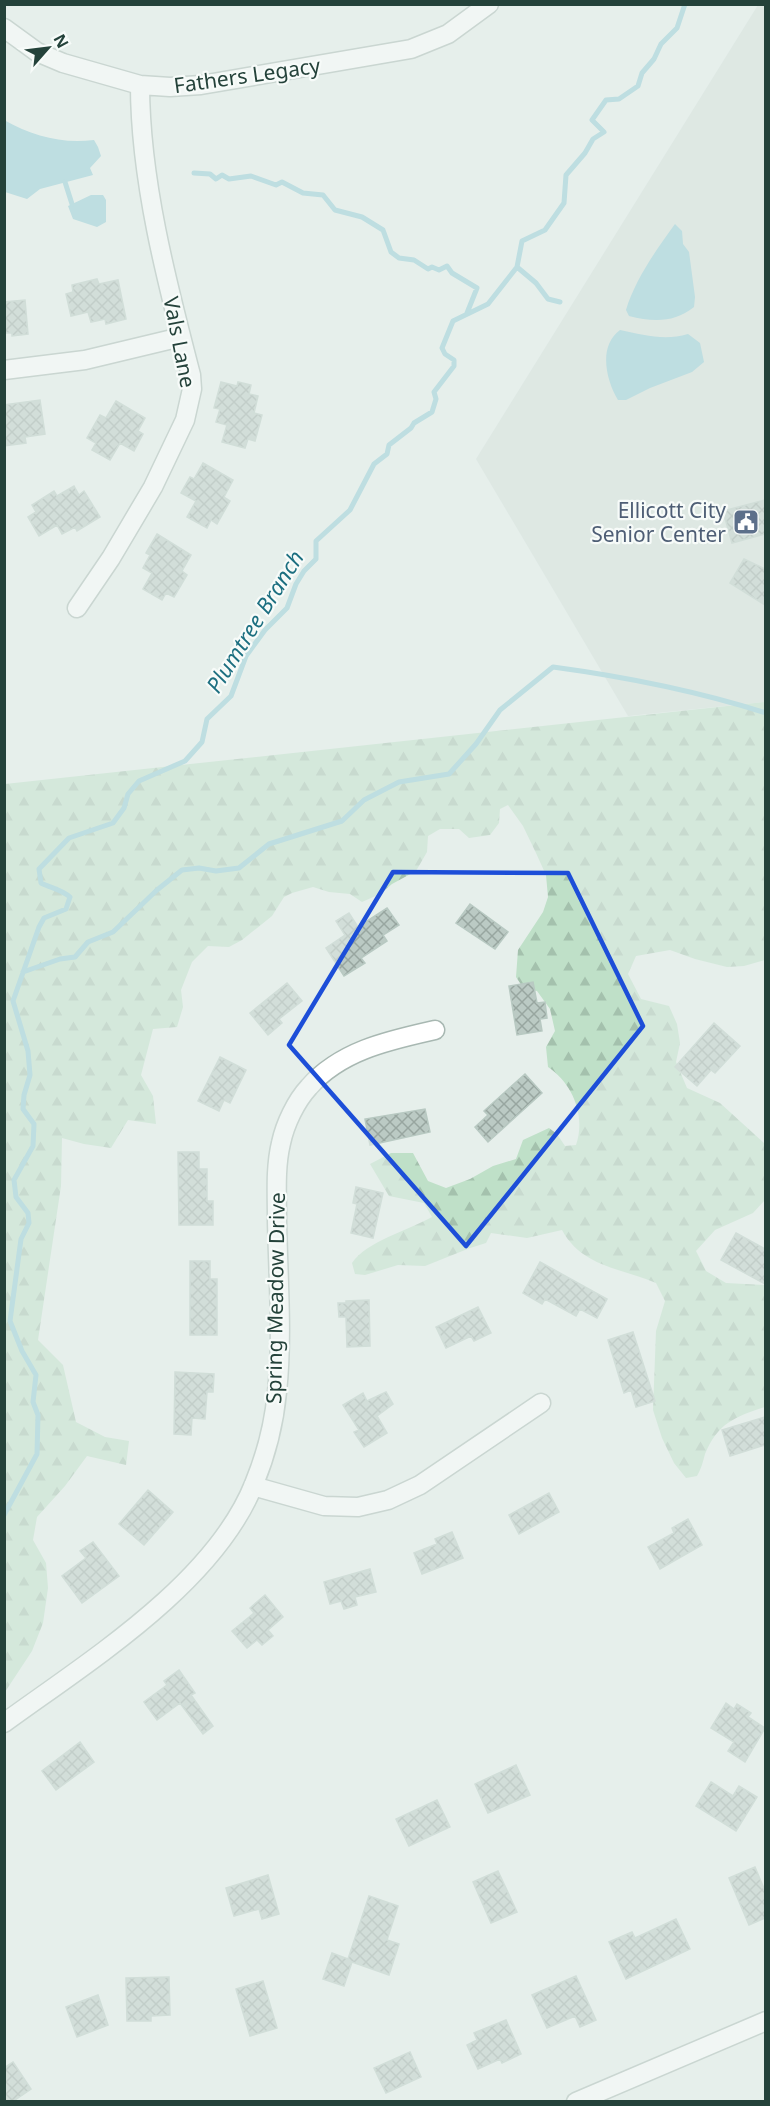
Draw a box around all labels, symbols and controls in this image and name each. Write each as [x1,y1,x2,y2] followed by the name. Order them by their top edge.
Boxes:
[18,18,78,78] north arrow
[48,30,74,52] text: N
[172,51,322,99] street label: Fathers Legacy
[157,294,203,390] street label: Vals Lane
[591,496,726,548] place label: Ellicott City Senior Center
[731,507,761,537] public building icon: Ellicott City Senior Center
[198,544,310,698] water label: Plumtree Branch
[259,1192,291,1404] street label: Spring Meadow Drive

